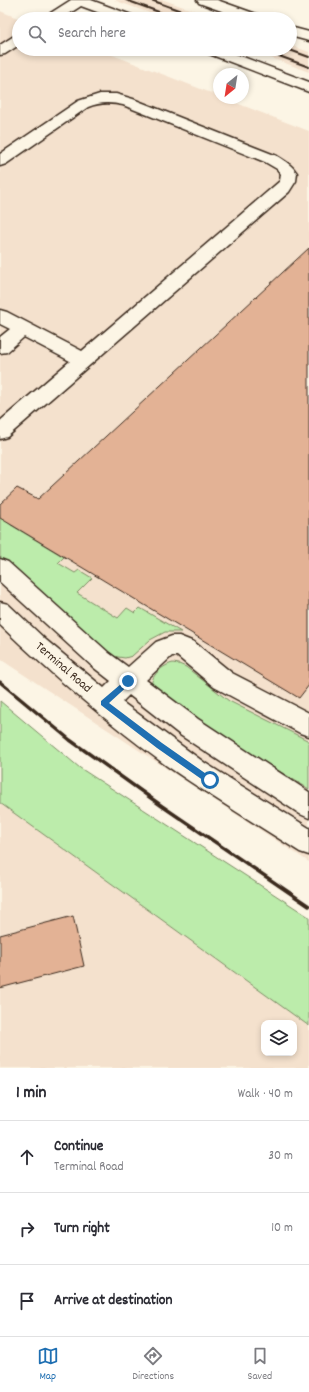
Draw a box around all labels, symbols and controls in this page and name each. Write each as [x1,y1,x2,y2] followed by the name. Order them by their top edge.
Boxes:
[12,12,297,56] search box
[26,23,48,45] icon: search
[58,23,126,45] text: Search here
[213,68,249,104] north arrow
[31,638,95,698] street label: Terminal Road
[119,672,137,690] route end
[201,771,219,789] route start
[261,1020,297,1056] map controls
[261,1020,297,1056] button: layers
[16,1082,46,1106] text: 1 min
[238,1085,293,1104] text: Walk · 40 m
[54,1136,103,1158] text: Continue
[16,1146,38,1168] icon: ahead
[268,1147,293,1166] text: 30 m
[54,1158,124,1177] text: Terminal Road
[16,1218,38,1240] icon: right
[54,1218,110,1240] text: Turn right
[271,1219,293,1238] text: 10 m
[16,1290,38,1312] icon: arrive
[54,1290,172,1312] text: Arrive at destination
[37,1345,59,1385] tab: Map
[132,1345,174,1385] tab: Directions
[248,1345,272,1385] tab: Saved

